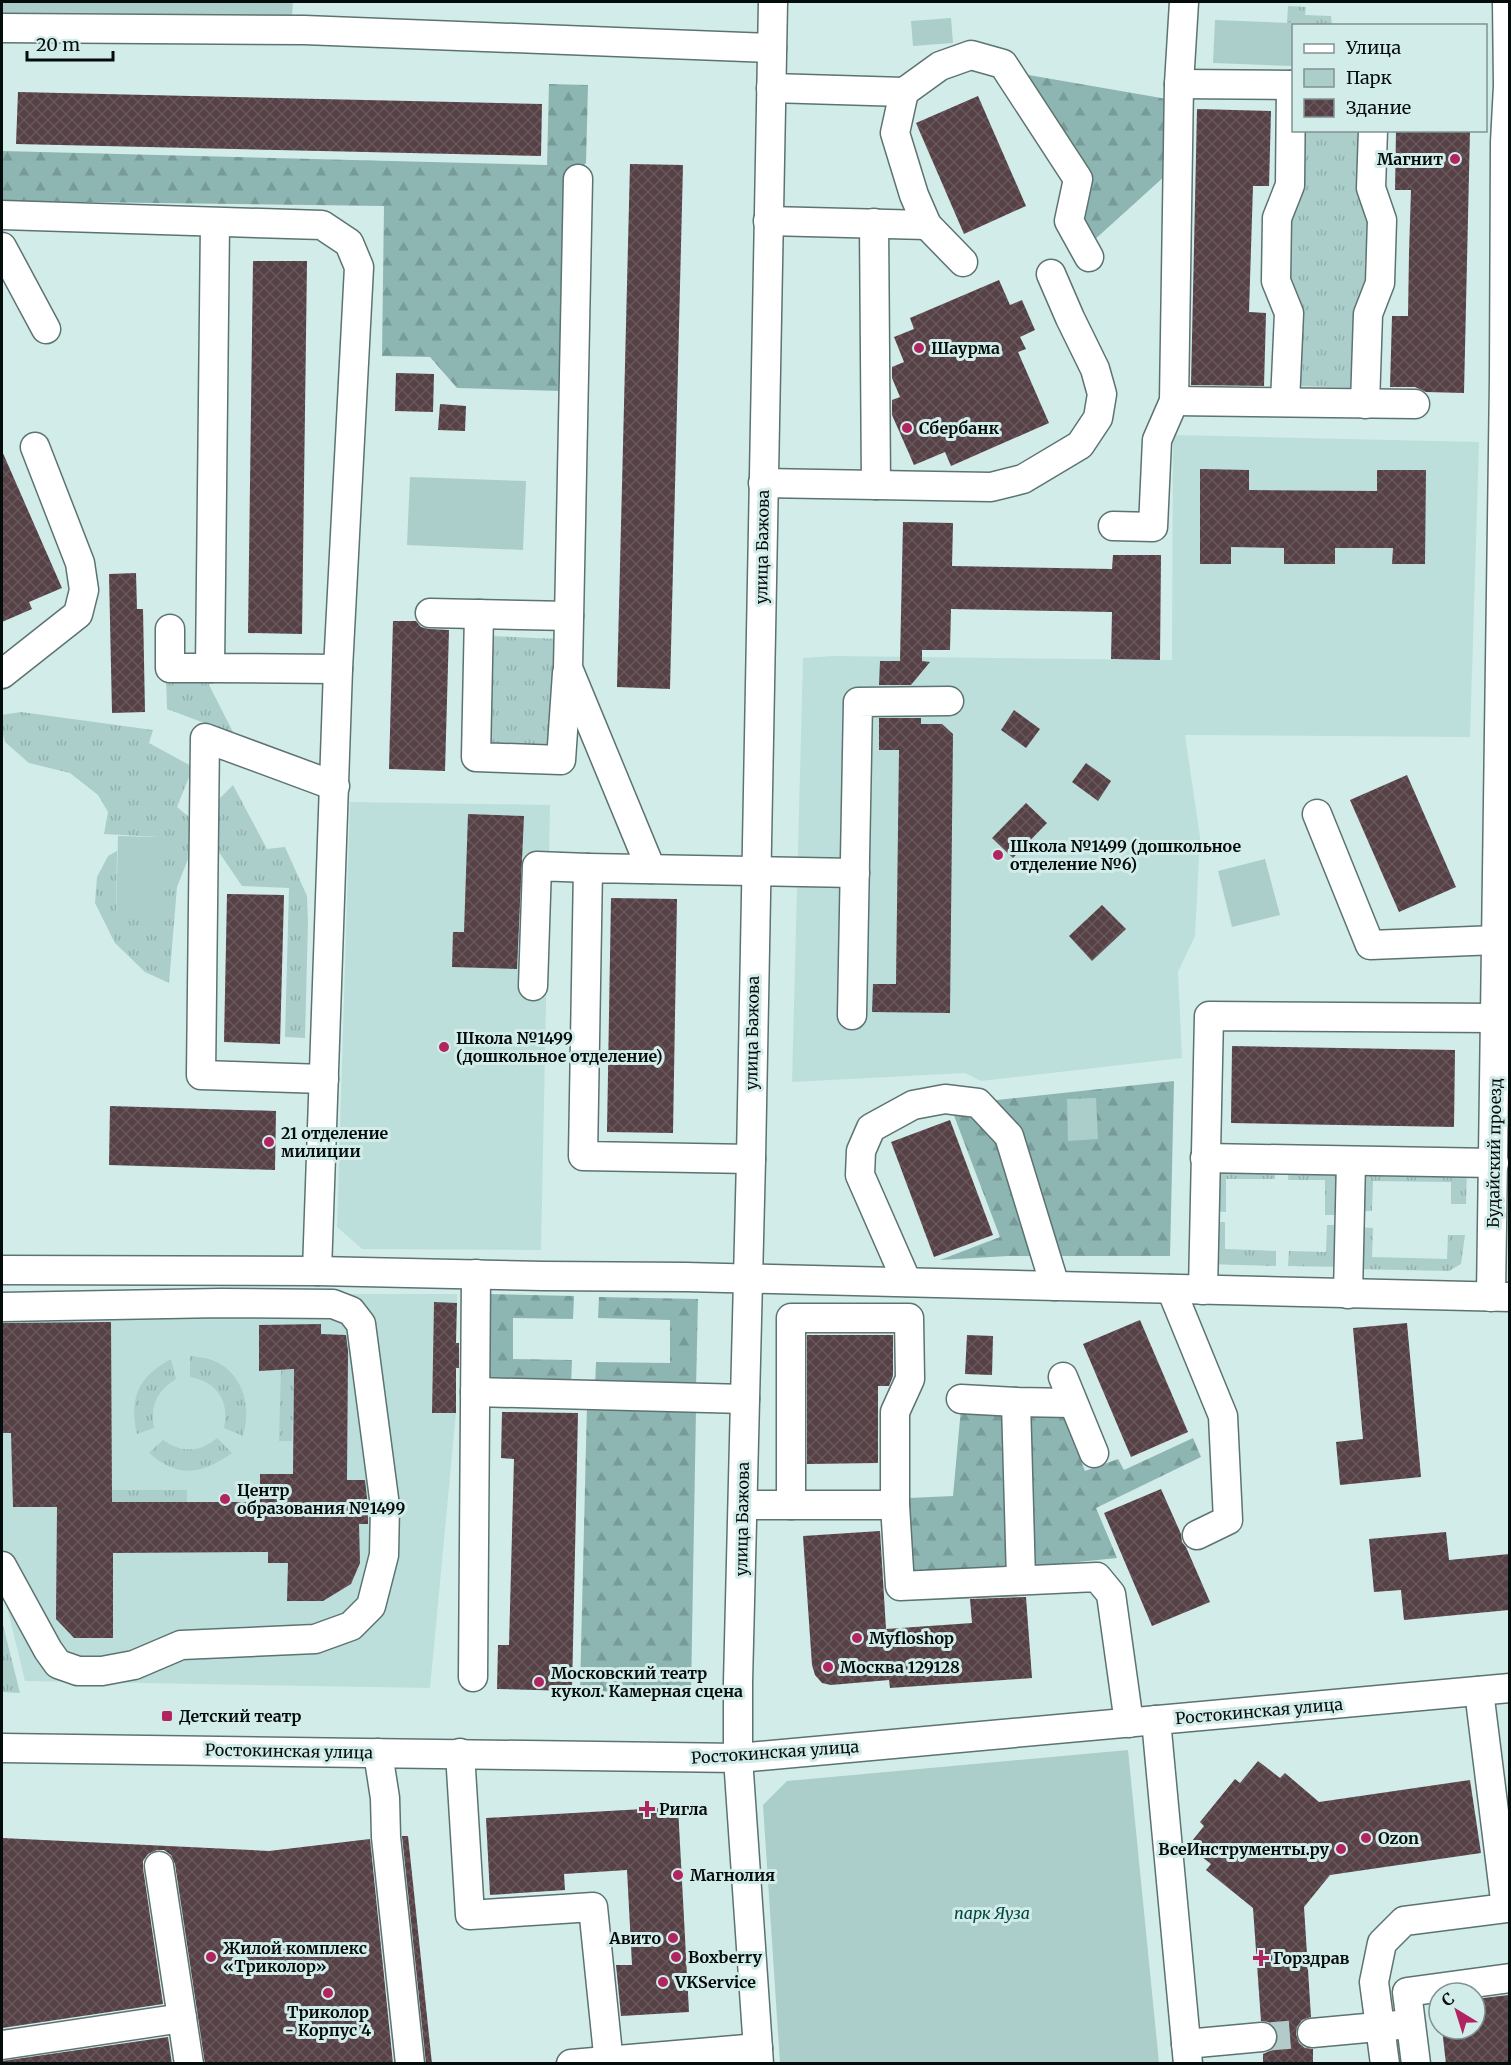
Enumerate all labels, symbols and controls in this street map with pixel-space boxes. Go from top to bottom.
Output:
scale bar [27,24,112,62]
legend [1292,24,1487,132]
text: 20 m [36,33,80,56]
text: Улица [1345,36,1401,59]
text: Парк [1346,66,1392,89]
text: Здание [1346,96,1411,119]
place label: Магнит [1377,149,1443,169]
marker: Магнит [1448,152,1462,166]
place label: Шаурма [931,338,1000,358]
marker: Шаурма [912,341,926,355]
place label: Сбербанк [919,418,999,438]
marker: Сбербанк [900,421,914,435]
street label: улица Бажова [751,489,773,604]
place label: Школа №1499 (дошкольное отделение №6) [1010,836,1241,874]
marker: Школа №1499 (дошкольное отделение №6) [991,848,1005,862]
street label: улица Бажова [741,975,763,1090]
place label: Школа №1499 (дошкольное отделение) [456,1028,663,1066]
marker: Школа №1499 (дошкольное отделение) [437,1040,451,1054]
street label: Будайский проезд [1483,1078,1505,1228]
place label: 21 отделение милиции [281,1123,389,1161]
marker: 21 отделение милиции [262,1135,276,1149]
street label: улица Бажова [731,1461,753,1576]
place label: Центр образования №1499 [237,1480,405,1518]
marker: Центр образования №1499 [218,1492,232,1506]
place label: Myfloshop [869,1628,954,1648]
marker: Myfloshop [850,1631,864,1645]
place label: Москва 129128 [840,1657,960,1677]
marker: Москва 129128 [821,1660,835,1674]
place label: Московский театр кукол. Камерная сцена [551,1663,743,1701]
marker: Московский театр кукол. Камерная сцена [532,1675,546,1689]
street label: Ростокинская улица [1174,1694,1344,1728]
place label: Детский театр [179,1706,302,1726]
marker: Детский театр [160,1709,174,1723]
street label: Ростокинская улица [690,1736,860,1768]
street label: Ростокинская улица [205,1740,374,1762]
place label: Ригла [659,1799,708,1819]
marker: Ригла [640,1802,654,1816]
place label: Ozon [1378,1828,1419,1848]
marker: Ozon [1359,1831,1373,1845]
place label: ВсеИнструменты.ру [1158,1839,1330,1859]
marker: ВсеИнструменты.ру [1334,1842,1348,1856]
place label: Магнолия [690,1865,775,1885]
marker: Магнолия [671,1868,685,1882]
park label: парк Яуза [954,1903,1030,1923]
place label: Авито [608,1928,661,1948]
marker: Авито [666,1931,680,1945]
place label: Жилой комплекс «Триколор» [223,1938,367,1976]
place label: Boxberry [688,1947,763,1967]
place label: Горздрав [1273,1948,1350,1968]
marker: Жилой комплекс «Триколор» [204,1950,218,1964]
marker: Boxberry [669,1950,683,1964]
marker: Горздрав [1254,1951,1268,1965]
place label: VKService [674,1972,756,1992]
marker: VKService [656,1975,670,1989]
north arrow [1427,1981,1487,2041]
marker: Триколор - Корпус 4 [321,1986,335,2000]
text: С [1437,1988,1458,2010]
place label: Триколор - Корпус 4 [285,2002,371,2040]

